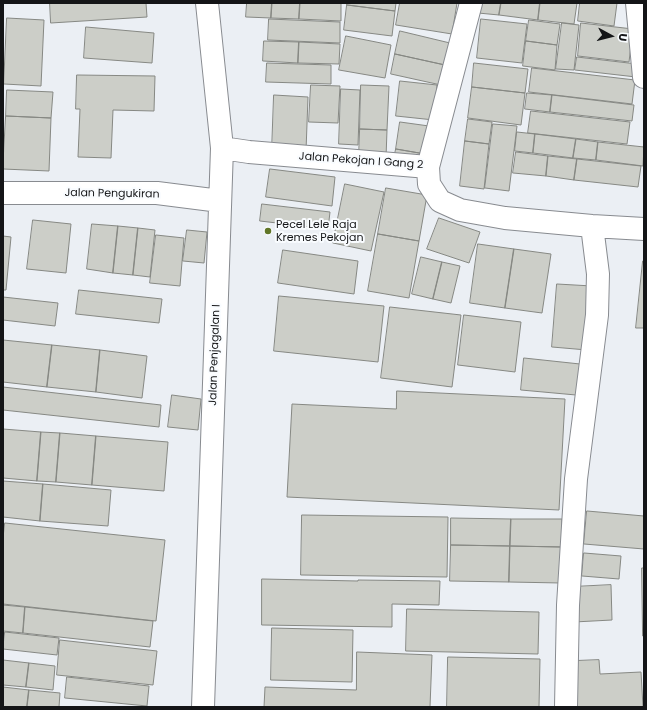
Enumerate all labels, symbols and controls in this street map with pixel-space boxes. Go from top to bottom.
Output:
north arrow [591,16,631,56]
text: U [614,33,631,42]
street label: Jalan Pekojan I Gang 2 [298,150,424,172]
street label: Jalan Pengukiran [64,187,160,201]
place label: Pecel Lele Raja Kremes Pekojan [276,218,363,244]
marker: Pecel Lele Raja Kremes Pekojan [263,226,273,236]
street label: Jalan Penjagalan I [207,304,223,406]

